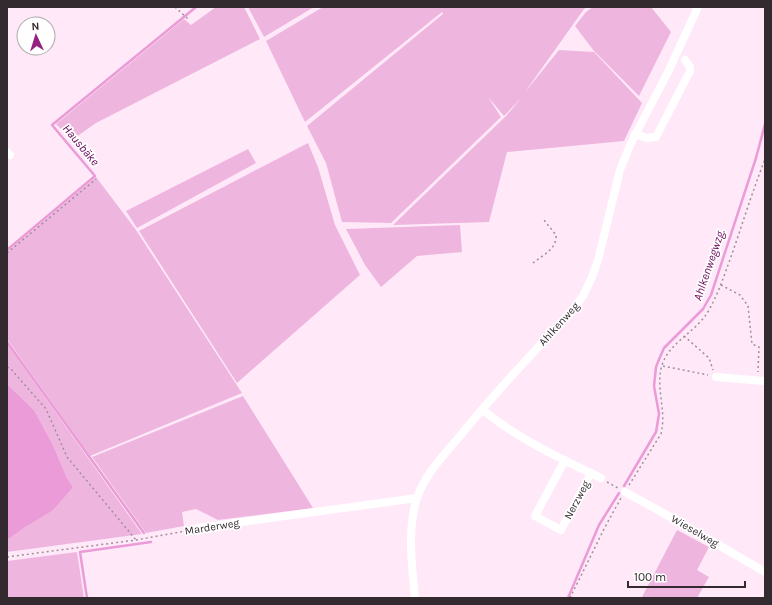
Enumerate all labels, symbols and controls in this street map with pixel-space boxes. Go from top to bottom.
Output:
north arrow [16,16,56,56]
text: N [31,20,40,33]
water label: Hausbäke [60,122,103,169]
water label: Ahlkenwegwzg. [690,228,728,302]
street label: Ahlkenweg [536,299,583,349]
street label: Nerzweg [561,478,593,522]
street label: Wieselweg [669,512,722,550]
street label: Marderweg [184,516,241,538]
scale bar [628,563,745,589]
text: 100 m [634,570,666,584]

